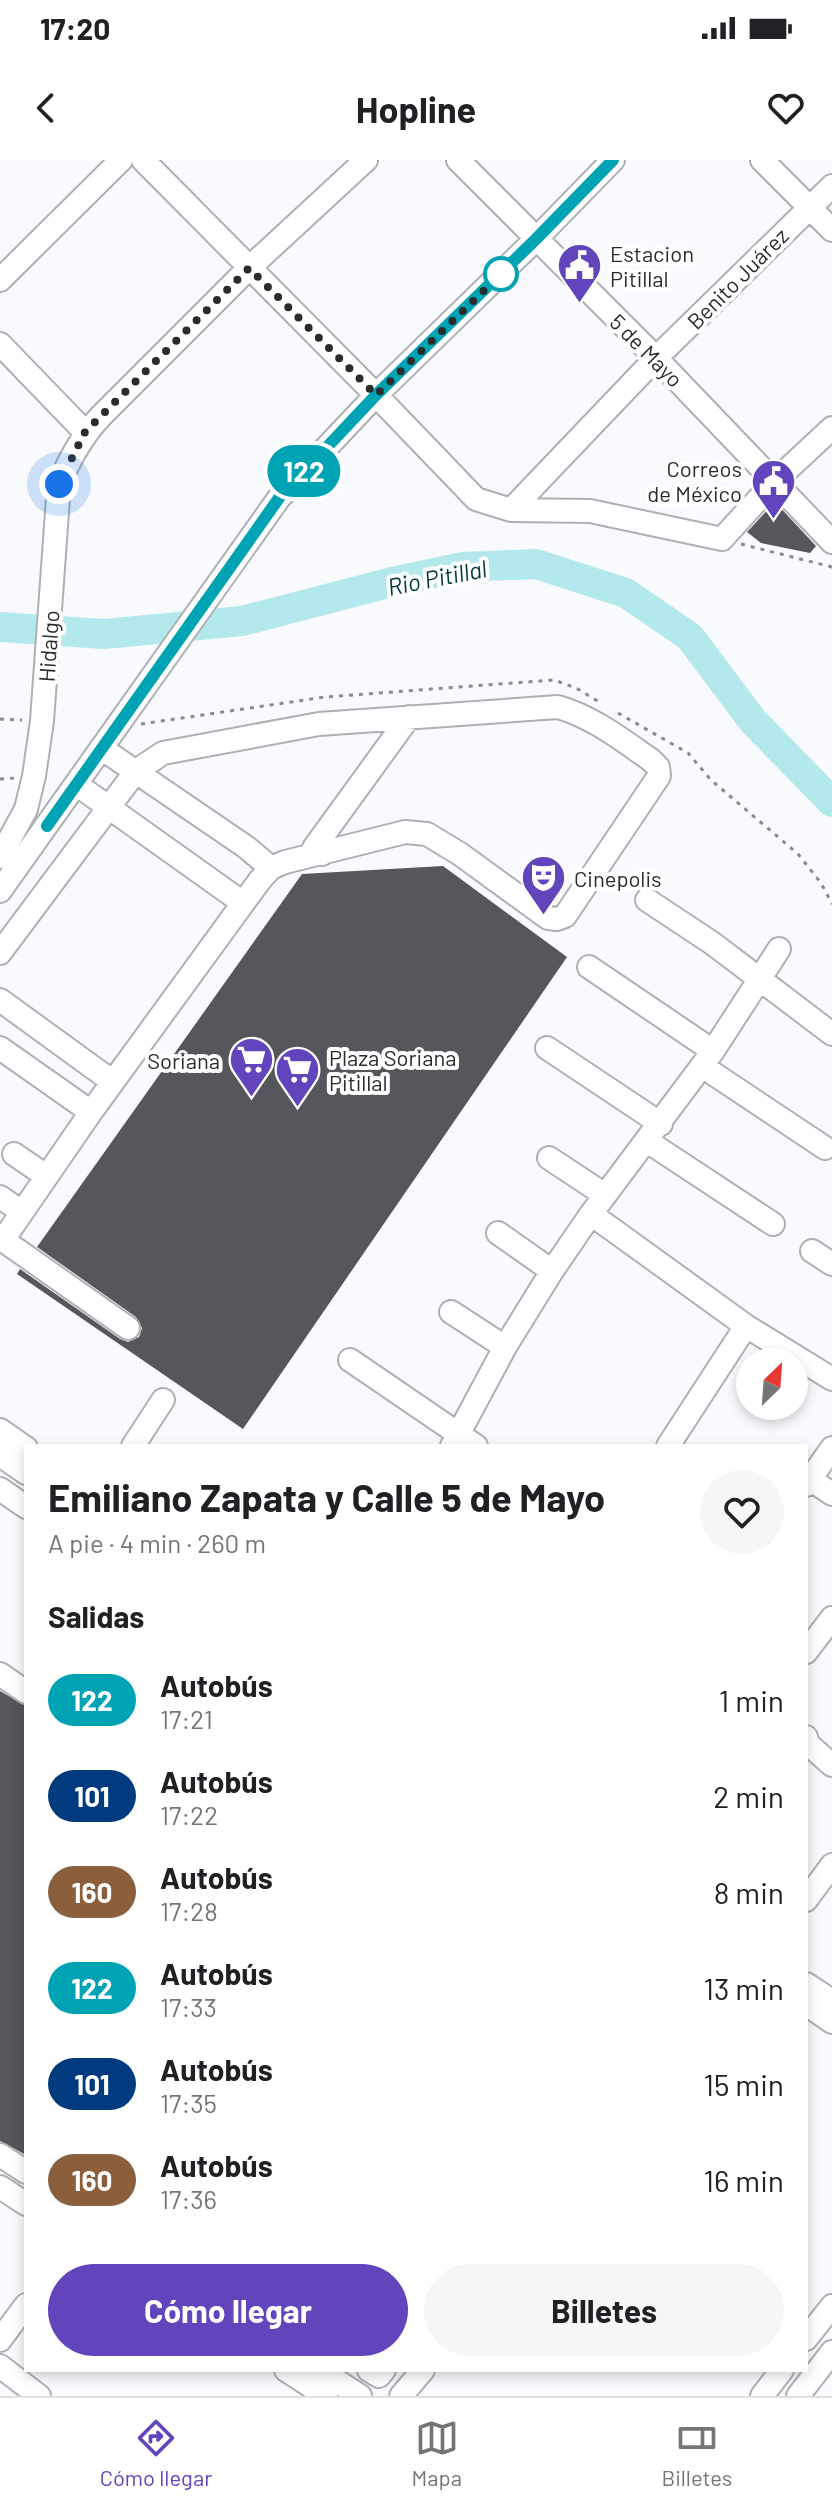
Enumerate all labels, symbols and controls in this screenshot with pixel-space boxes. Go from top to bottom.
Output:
text: 17:20 [40,10,110,46]
icon: back [24,86,68,130]
icon: heart [764,86,808,130]
text: Hopline [356,87,476,130]
street label: Benito Juárez [681,222,793,334]
place label: Estacion Pitillal [610,240,694,291]
public building icon: Estacion Pitillal [555,242,603,305]
unlabelled marker [484,257,518,291]
street label: 5 de Mayo [605,308,689,392]
line badge: 122 [258,445,350,497]
text: 122 [283,454,325,488]
place label: Correos de México [647,455,742,506]
public building icon: Correos de México [749,457,797,520]
your location [39,464,79,504]
water label: Rio Pitillal [385,553,490,601]
street label: Hidalgo [33,609,63,683]
theatre icon: Cinepolis [519,854,567,917]
place label: Cinepolis [574,865,662,891]
supermarket icon: Soriana [227,1036,275,1099]
place label: Plaza Soriana Pitillal [329,1044,457,1095]
supermarket icon: Plaza Soriana Pitillal [274,1046,322,1109]
place label: Soriana [147,1047,220,1073]
north arrow [736,1348,808,1420]
map controls [736,1348,808,1420]
button: heart [700,1470,784,1554]
text: Emiliano Zapata y Calle 5 de Mayo [48,1474,605,1520]
text: A pie · 4 min · 260 m [48,1527,266,1558]
text: Salidas [48,1598,144,1634]
text: Autobús [160,1667,273,1703]
text: 1 min [719,1682,784,1718]
text: 122 [71,1683,113,1717]
text: 17:21 [160,1703,213,1734]
text: Autobús [160,1763,273,1799]
text: 2 min [713,1778,784,1814]
text: 101 [74,1779,110,1813]
text: 17:22 [160,1799,218,1830]
text: Autobús [160,1859,273,1895]
text: 8 min [714,1874,784,1910]
text: 160 [72,1875,112,1909]
text: 17:28 [160,1895,218,1926]
text: Autobús [160,1955,273,1991]
text: 13 min [703,1970,784,2006]
text: 122 [71,1971,113,2005]
text: 17:33 [160,1991,217,2022]
text: Autobús [160,2051,273,2087]
text: 15 min [703,2066,784,2102]
text: 101 [74,2067,110,2101]
text: 17:35 [160,2087,217,2118]
text: Autobús [160,2147,273,2183]
text: 16 min [703,2162,784,2198]
text: 160 [72,2163,112,2197]
text: 17:36 [160,2183,217,2214]
button: Cómo llegar [48,2264,408,2356]
button: Billetes [424,2264,784,2356]
tab: Cómo llegar [100,2416,212,2490]
tab: Mapa [412,2416,462,2490]
tab: Billetes [661,2416,732,2490]

